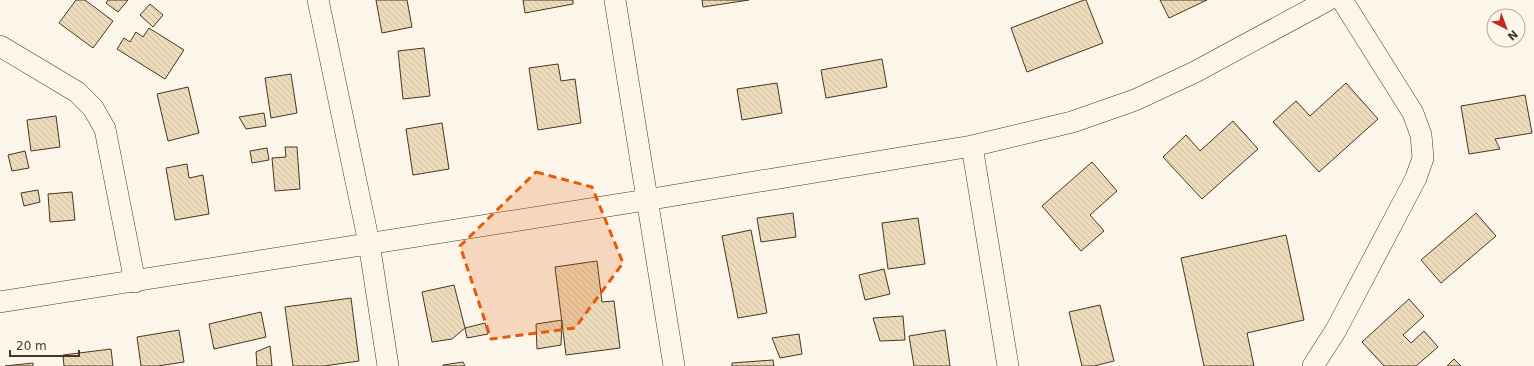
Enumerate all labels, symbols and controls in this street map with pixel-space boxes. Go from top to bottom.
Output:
north arrow [1486,8,1526,48]
text: N [1505,27,1520,43]
scale bar [10,332,79,358]
text: 20 m [16,339,47,353]

